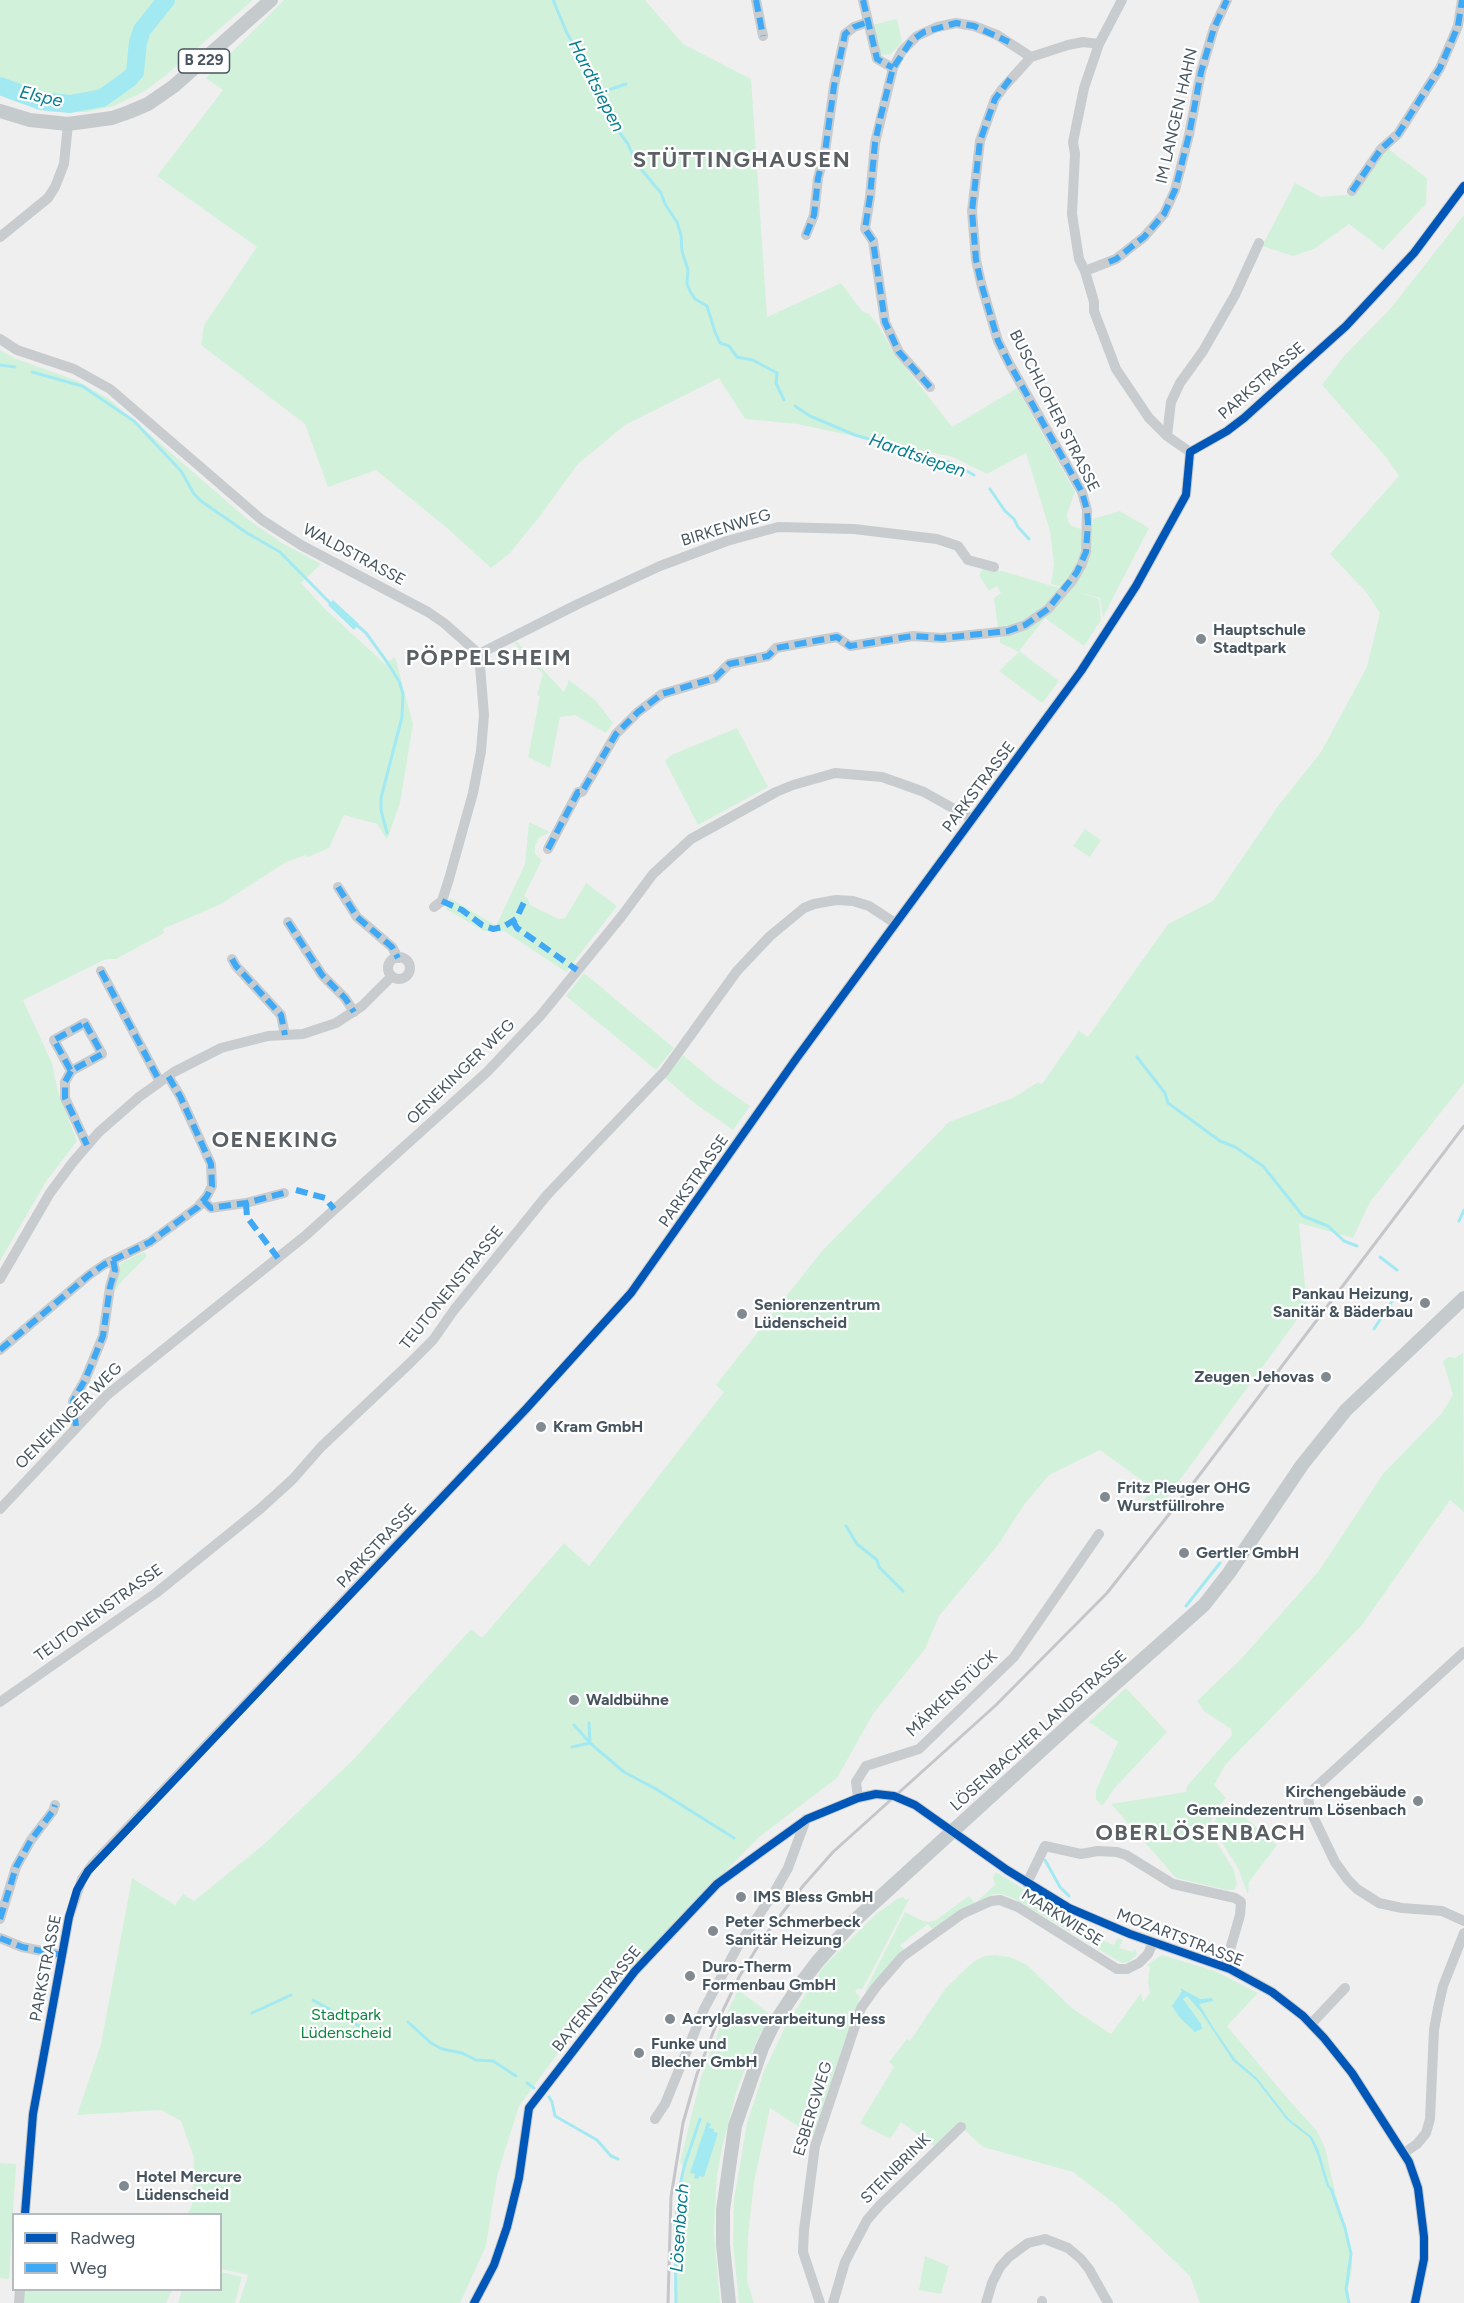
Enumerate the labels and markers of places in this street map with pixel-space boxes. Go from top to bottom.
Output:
place label: Hauptschule Stadtpark [1213,620,1306,658]
marker: Hauptschule Stadtpark [1194,632,1208,646]
place label: Pankau Heizung, Sanitär & Bäderbau [1273,1284,1413,1322]
place label: Seniorenzentrum Lüdenscheid [754,1295,880,1333]
marker: Pankau Heizung, Sanitär & Bäderbau [1418,1296,1432,1310]
marker: Seniorenzentrum Lüdenscheid [735,1307,749,1321]
place label: Zeugen Jehovas [1194,1367,1314,1387]
marker: Zeugen Jehovas [1319,1370,1333,1384]
place label: Kram GmbH [553,1417,643,1437]
marker: Kram GmbH [534,1420,548,1434]
place label: Fritz Pleuger OHG Wurstfüllrohre [1117,1478,1250,1516]
marker: Fritz Pleuger OHG Wurstfüllrohre [1098,1490,1112,1504]
place label: Gertler GmbH [1196,1543,1299,1563]
marker: Gertler GmbH [1177,1546,1191,1560]
place label: Waldbühne [586,1690,669,1710]
marker: Waldbühne [567,1693,581,1707]
place label: Kirchengebäude Gemeindezentrum Lösenbach [1187,1782,1406,1820]
marker: Kirchengebäude Gemeindezentrum Lösenbach [1411,1794,1425,1808]
place label: IMS Bless GmbH [753,1887,874,1907]
marker: IMS Bless GmbH [734,1890,748,1904]
place label: Peter Schmerbeck Sanitär Heizung [725,1912,861,1950]
marker: Peter Schmerbeck Sanitär Heizung [706,1924,720,1938]
place label: Duro-Therm Formenbau GmbH [702,1957,836,1995]
marker: Duro-Therm Formenbau GmbH [683,1969,697,1983]
place label: Acrylglasverarbeitung Hess [682,2009,885,2029]
marker: Acrylglasverarbeitung Hess [663,2012,677,2026]
place label: Funke und Blecher GmbH [651,2034,758,2072]
marker: Funke und Blecher GmbH [632,2046,646,2060]
place label: Hotel Mercure Lüdenscheid [136,2167,242,2205]
marker: Hotel Mercure Lüdenscheid [117,2179,131,2193]

